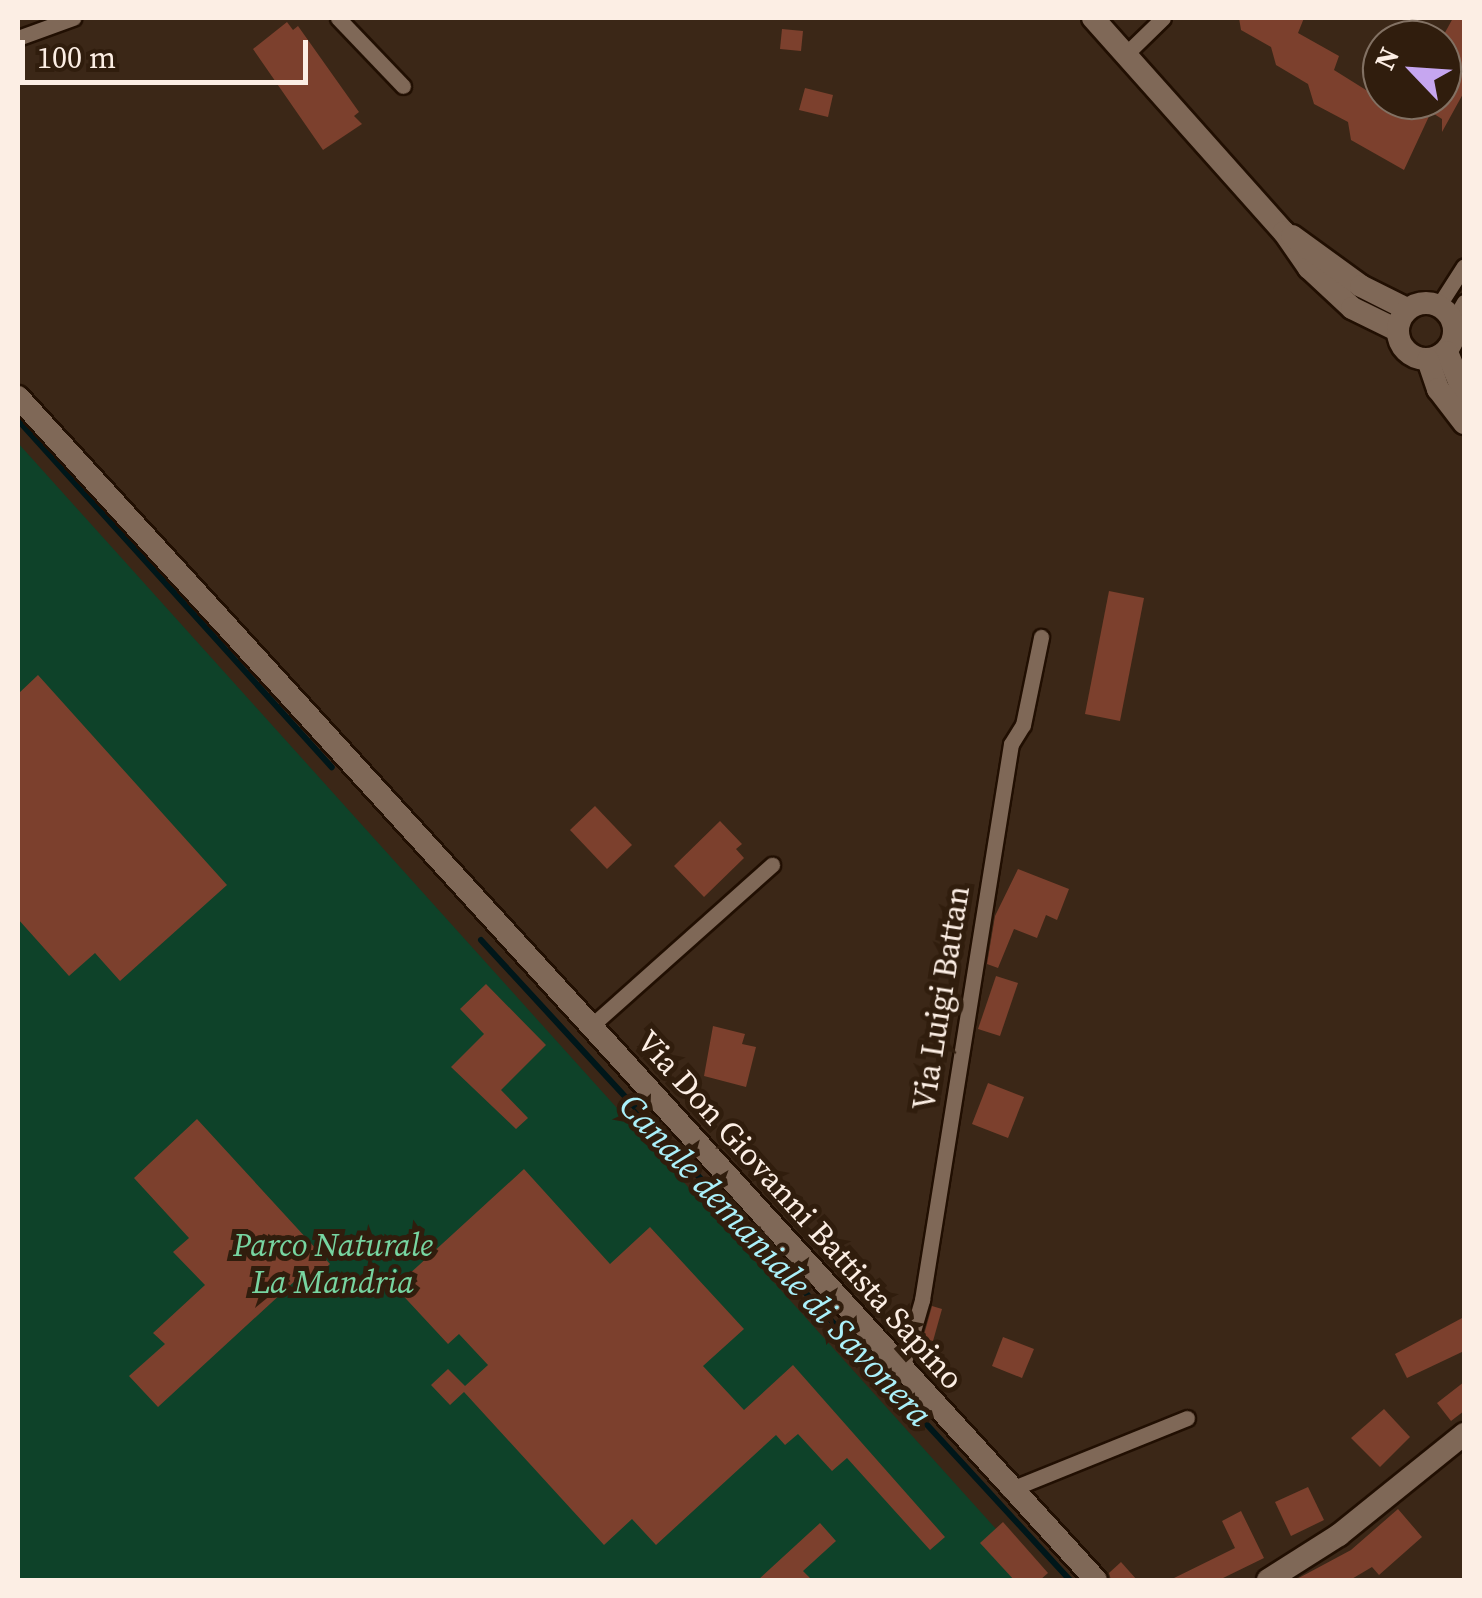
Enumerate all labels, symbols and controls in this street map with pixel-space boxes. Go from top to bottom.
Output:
scale bar [25,20,312,82]
north arrow [1362,20,1462,120]
text: 100 m [37,37,116,78]
text: N [1365,41,1408,75]
street label: Via Luigi Battan [904,883,978,1113]
street label: Via Don Giovanni Battista Sapino [629,1023,971,1397]
water label: Canale demaniale di Savonera [611,1085,941,1435]
park label: Parco Naturale La Mandria [233,1227,433,1302]

